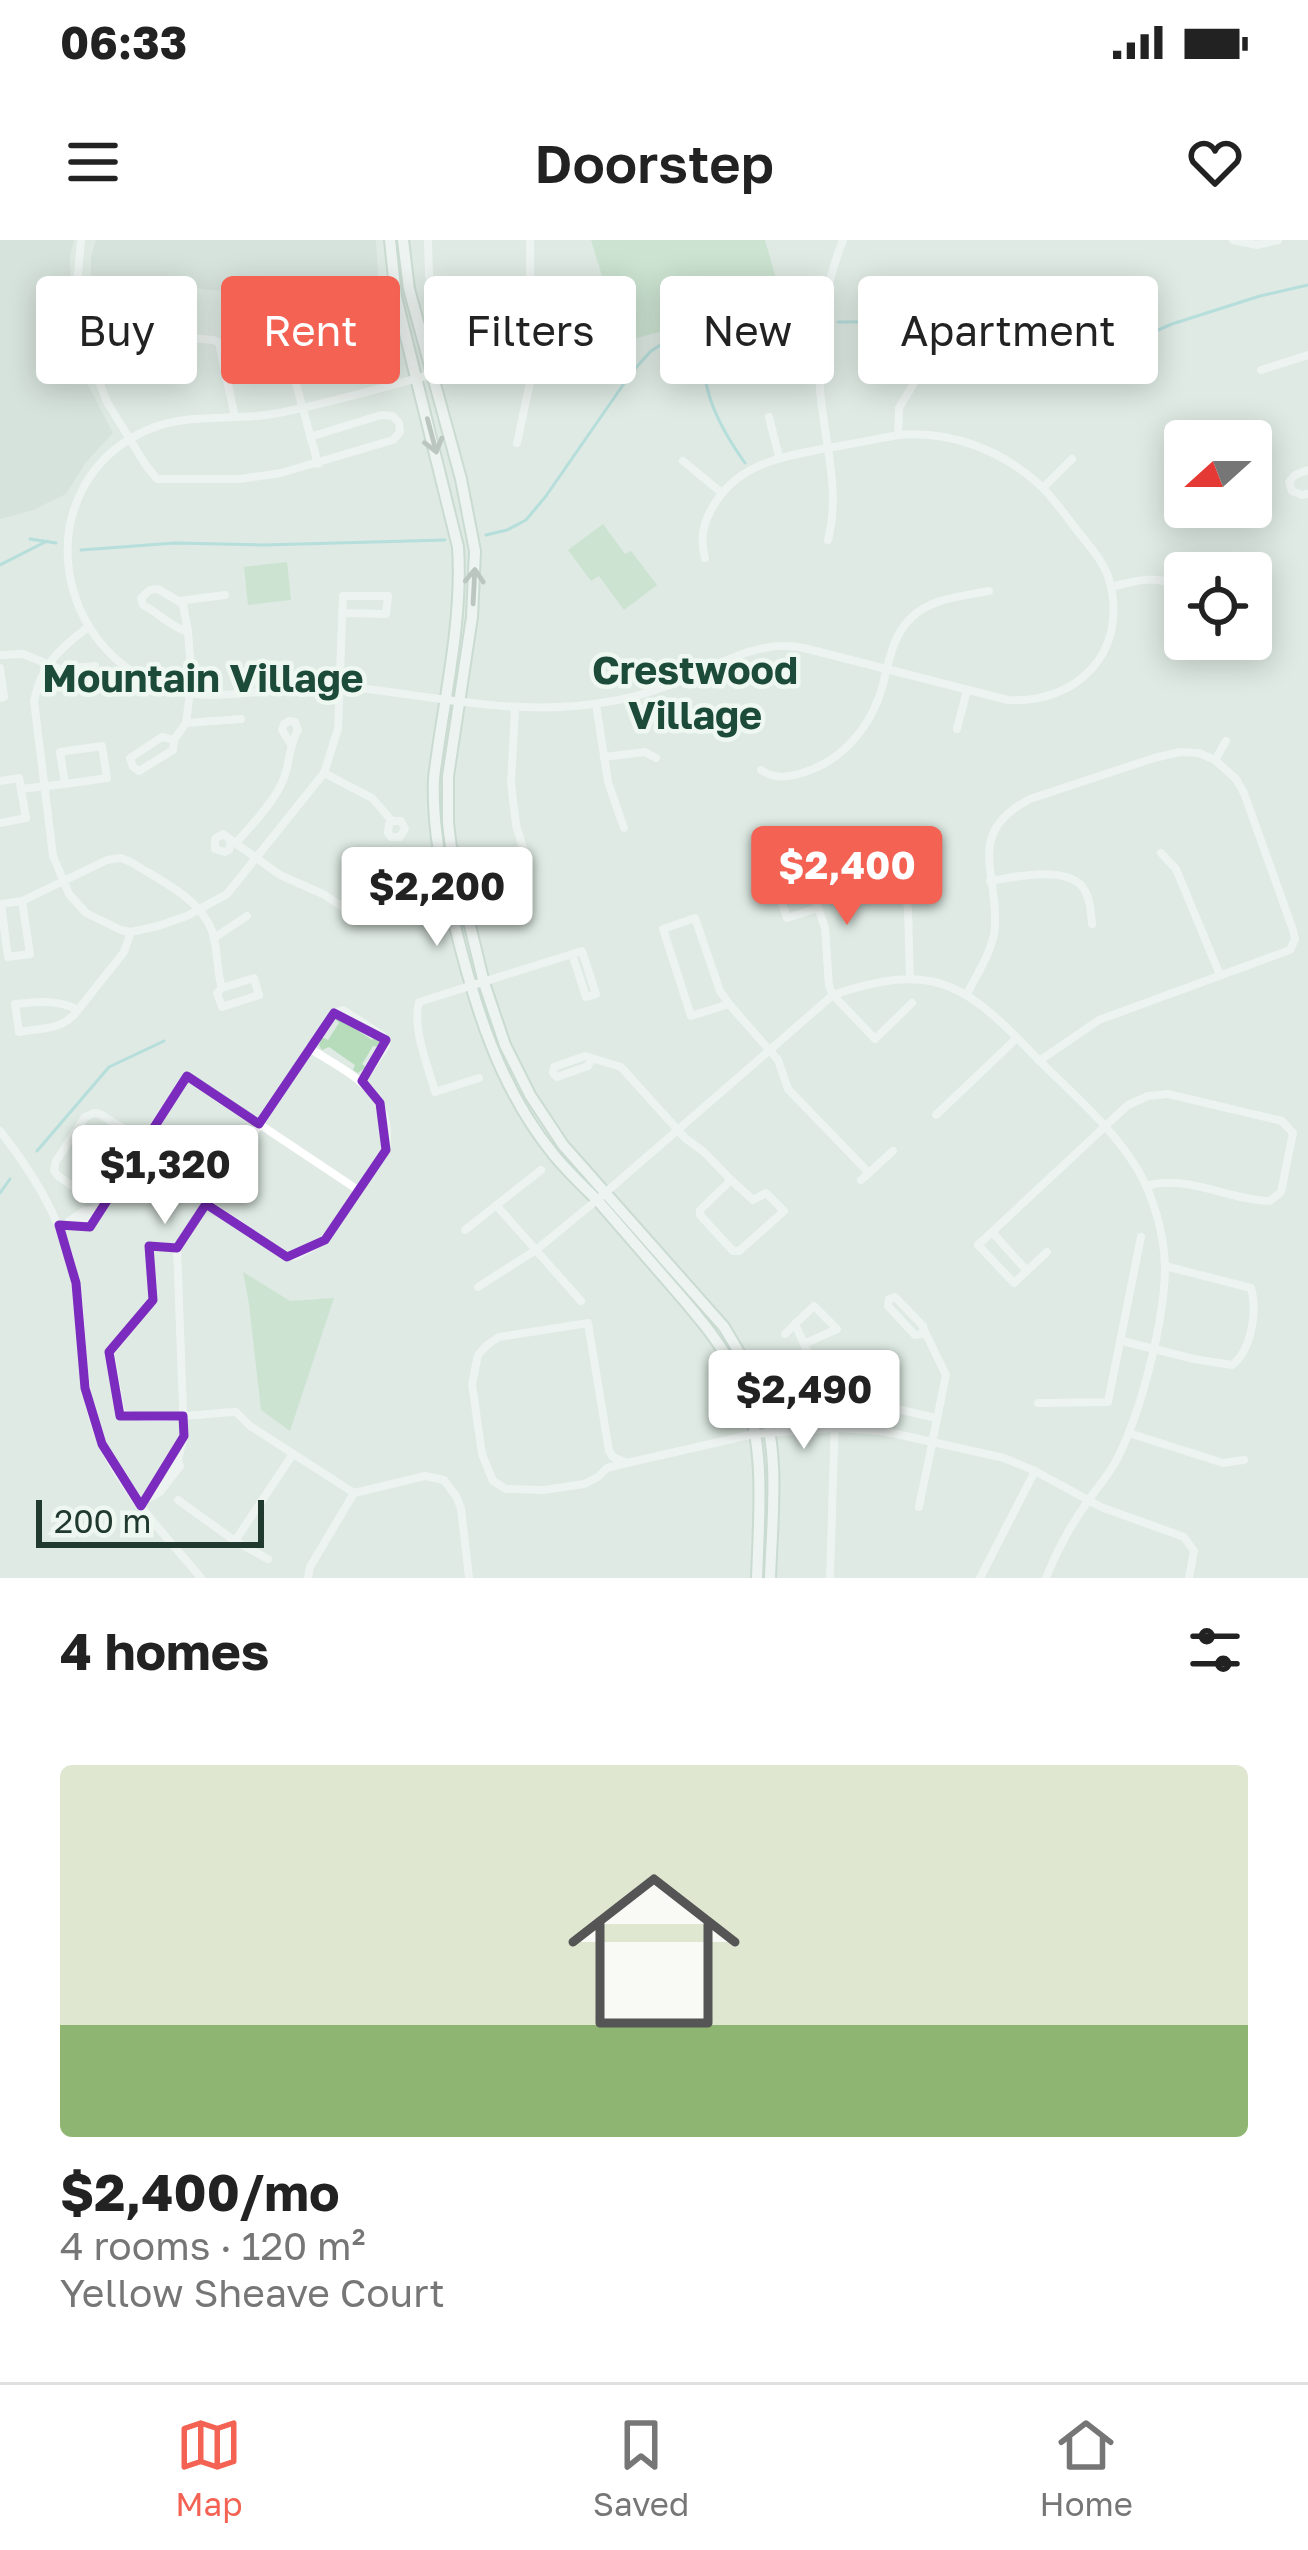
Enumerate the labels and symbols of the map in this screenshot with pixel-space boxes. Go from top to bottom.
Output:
one-way arrow [422,416,444,454]
north arrow [1164,420,1272,528]
one-way arrow [463,567,486,606]
district label: Crestwood Village [592,646,798,738]
district label: Mountain Village [42,654,364,701]
pin: $2,400 [749,826,945,928]
pin: $2,200 [339,847,535,949]
pin: $1,320 [67,1125,263,1227]
pin: $2,490 [706,1350,902,1452]
scale bar [36,1494,264,1547]

